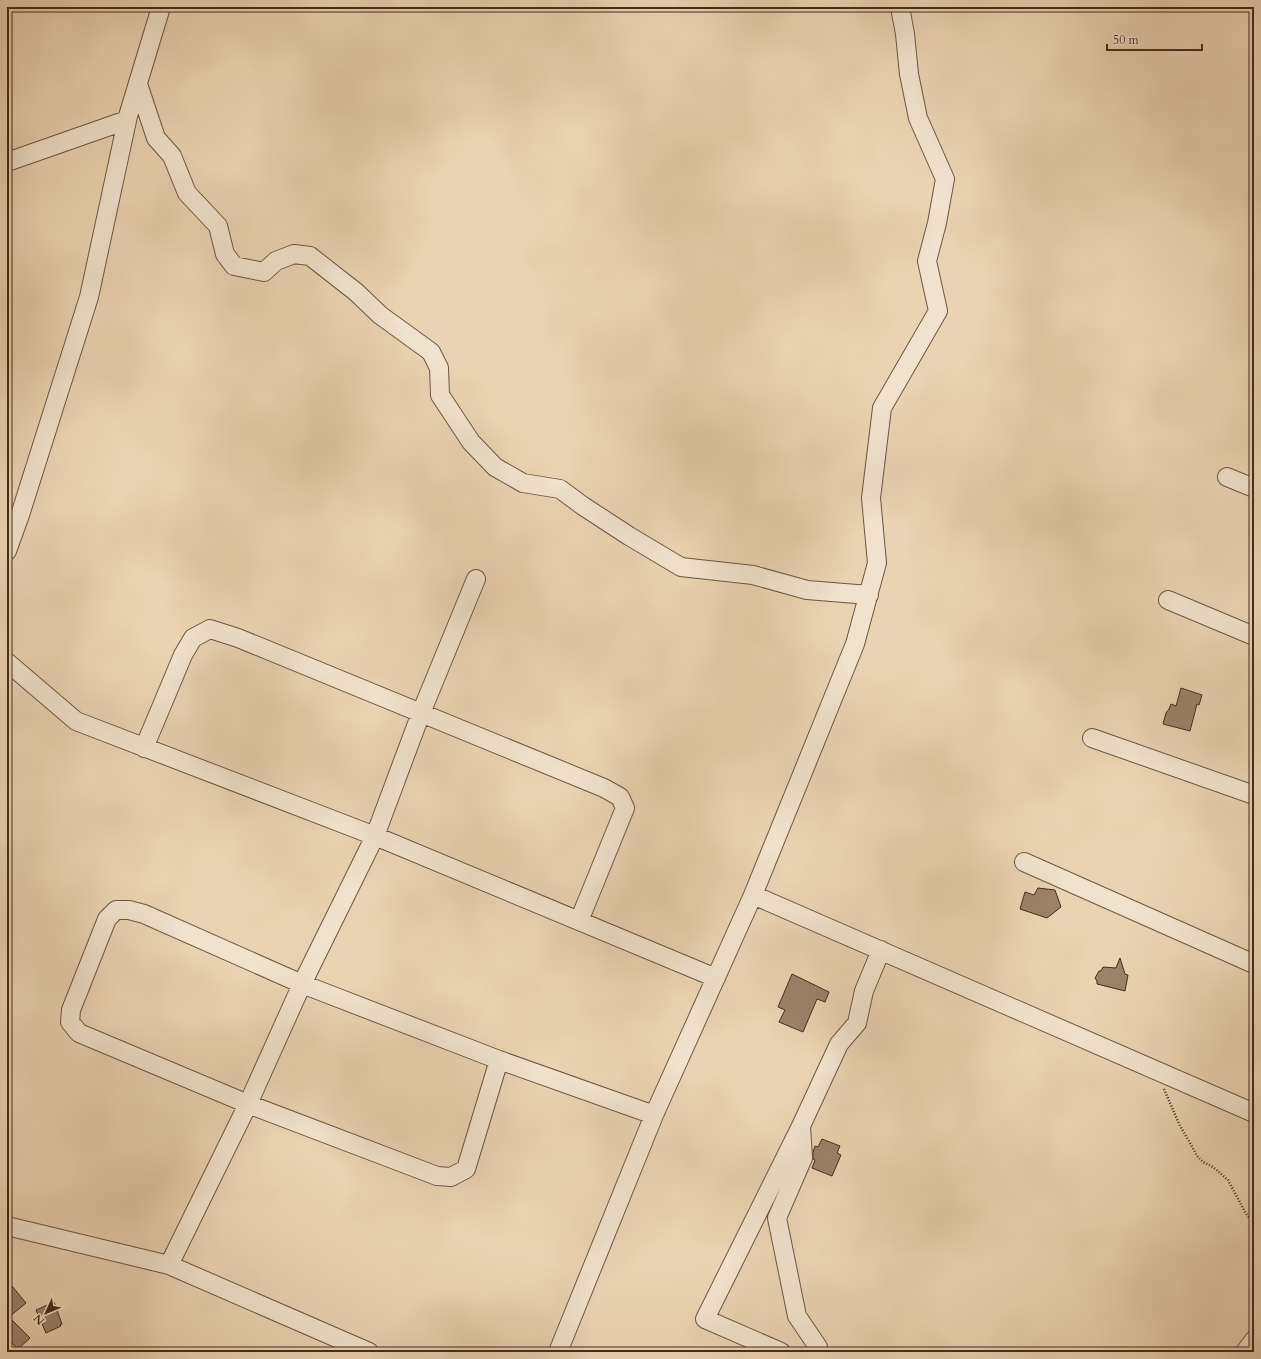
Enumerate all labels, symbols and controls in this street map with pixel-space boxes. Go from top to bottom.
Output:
scale bar [1107,26,1202,52]
text: 50 m [1113,32,1140,48]
north arrow [26,1293,66,1333]
text: N [30,1311,48,1328]

